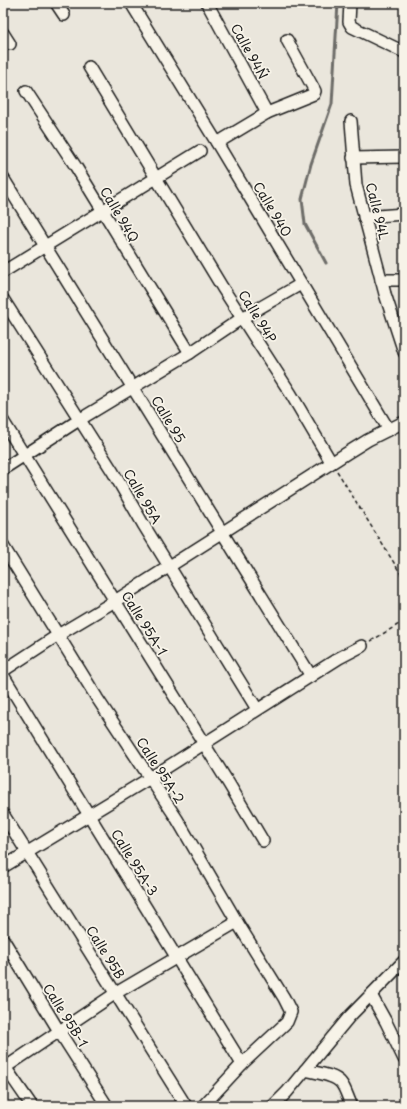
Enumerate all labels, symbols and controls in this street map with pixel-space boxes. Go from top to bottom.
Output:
street label: Calle 94Ñ [227,20,273,82]
street label: Calle 94O [249,178,297,240]
street label: Calle 94L [362,180,394,242]
street label: Calle 94Q [96,183,144,245]
street label: Calle 94P [234,286,282,346]
street label: Calle 95 [147,392,191,446]
street label: Calle 95A [120,465,166,527]
street label: Calle 95A-1 [118,587,172,659]
street label: Calle 95A-2 [132,733,190,807]
street label: Calle 95A-3 [107,825,163,899]
street label: Calle 95B [82,922,130,982]
street label: Calle 95B-1 [39,979,93,1051]

